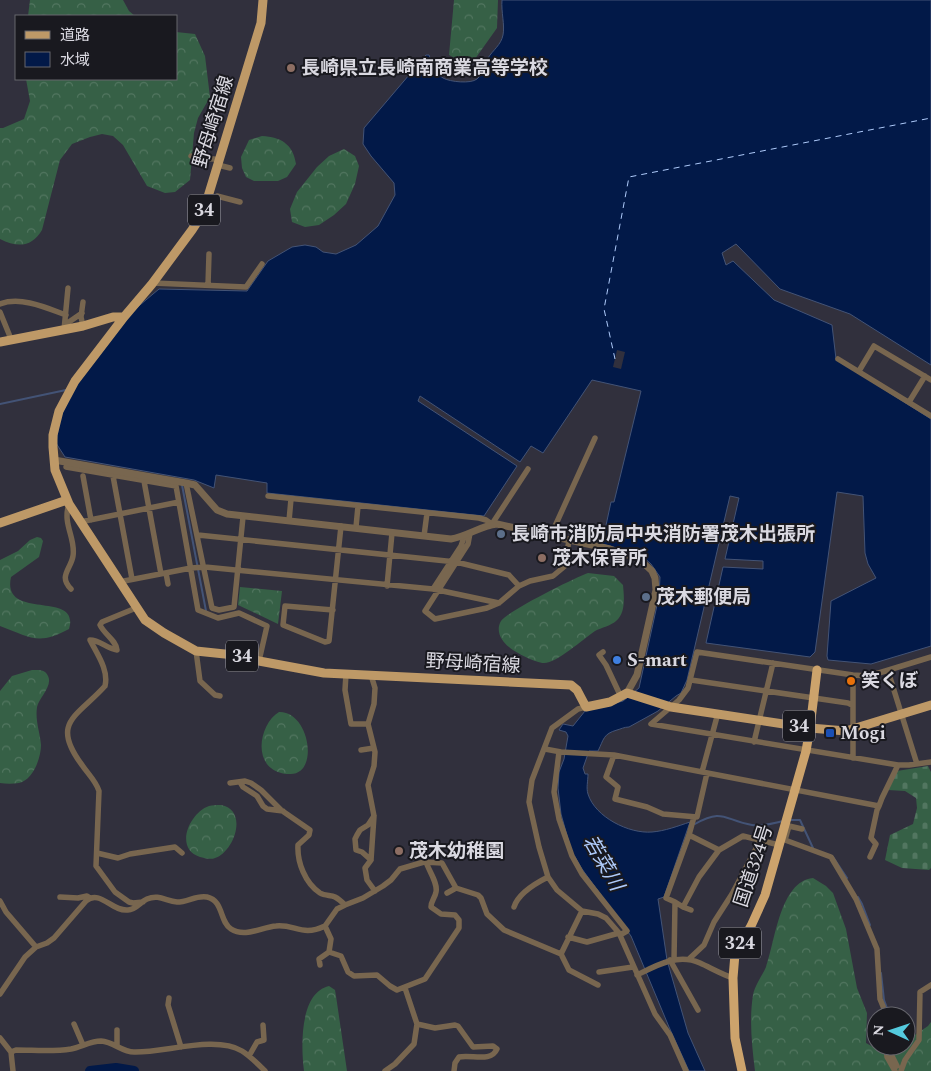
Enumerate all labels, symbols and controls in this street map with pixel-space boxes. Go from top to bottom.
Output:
legend [15,15,178,80]
text: 道路 [60,24,90,47]
text: 水域 [60,49,90,72]
place label: 長崎県立長崎南商業高等学校 [301,54,548,83]
marker: 長崎県立長崎南商業高等学校 [285,62,297,74]
street label: 野母崎宿線 [186,72,242,172]
road number: 34 [188,194,220,226]
place label: 長崎市消防局中央消防署茂木出張所 [511,520,815,549]
marker: 長崎市消防局中央消防署茂木出張所 [495,528,507,540]
place label: 茂木保育所 [552,544,647,573]
marker: 茂木保育所 [536,552,548,564]
place label: 茂木郵便局 [656,583,751,612]
marker: 茂木郵便局 [640,591,652,603]
road number: 34 [226,640,258,671]
place label: S-mart [627,646,687,675]
street label: 野母崎宿線 [425,647,521,681]
marker: S-mart [611,654,623,666]
place label: 笑くぼ [861,667,918,696]
marker: 笑くぼ [845,675,857,687]
road number: 34 [783,710,815,741]
place label: Mogi [840,719,886,748]
marker: Mogi [824,727,836,739]
street label: 国道324号 [727,821,781,911]
water label: 若菜川 [575,830,632,898]
place label: 茂木幼稚園 [409,837,504,866]
marker: 茂木幼稚園 [393,845,405,857]
road number: 324 [719,928,761,958]
north arrow [866,1006,916,1056]
text: N [868,1024,889,1037]

